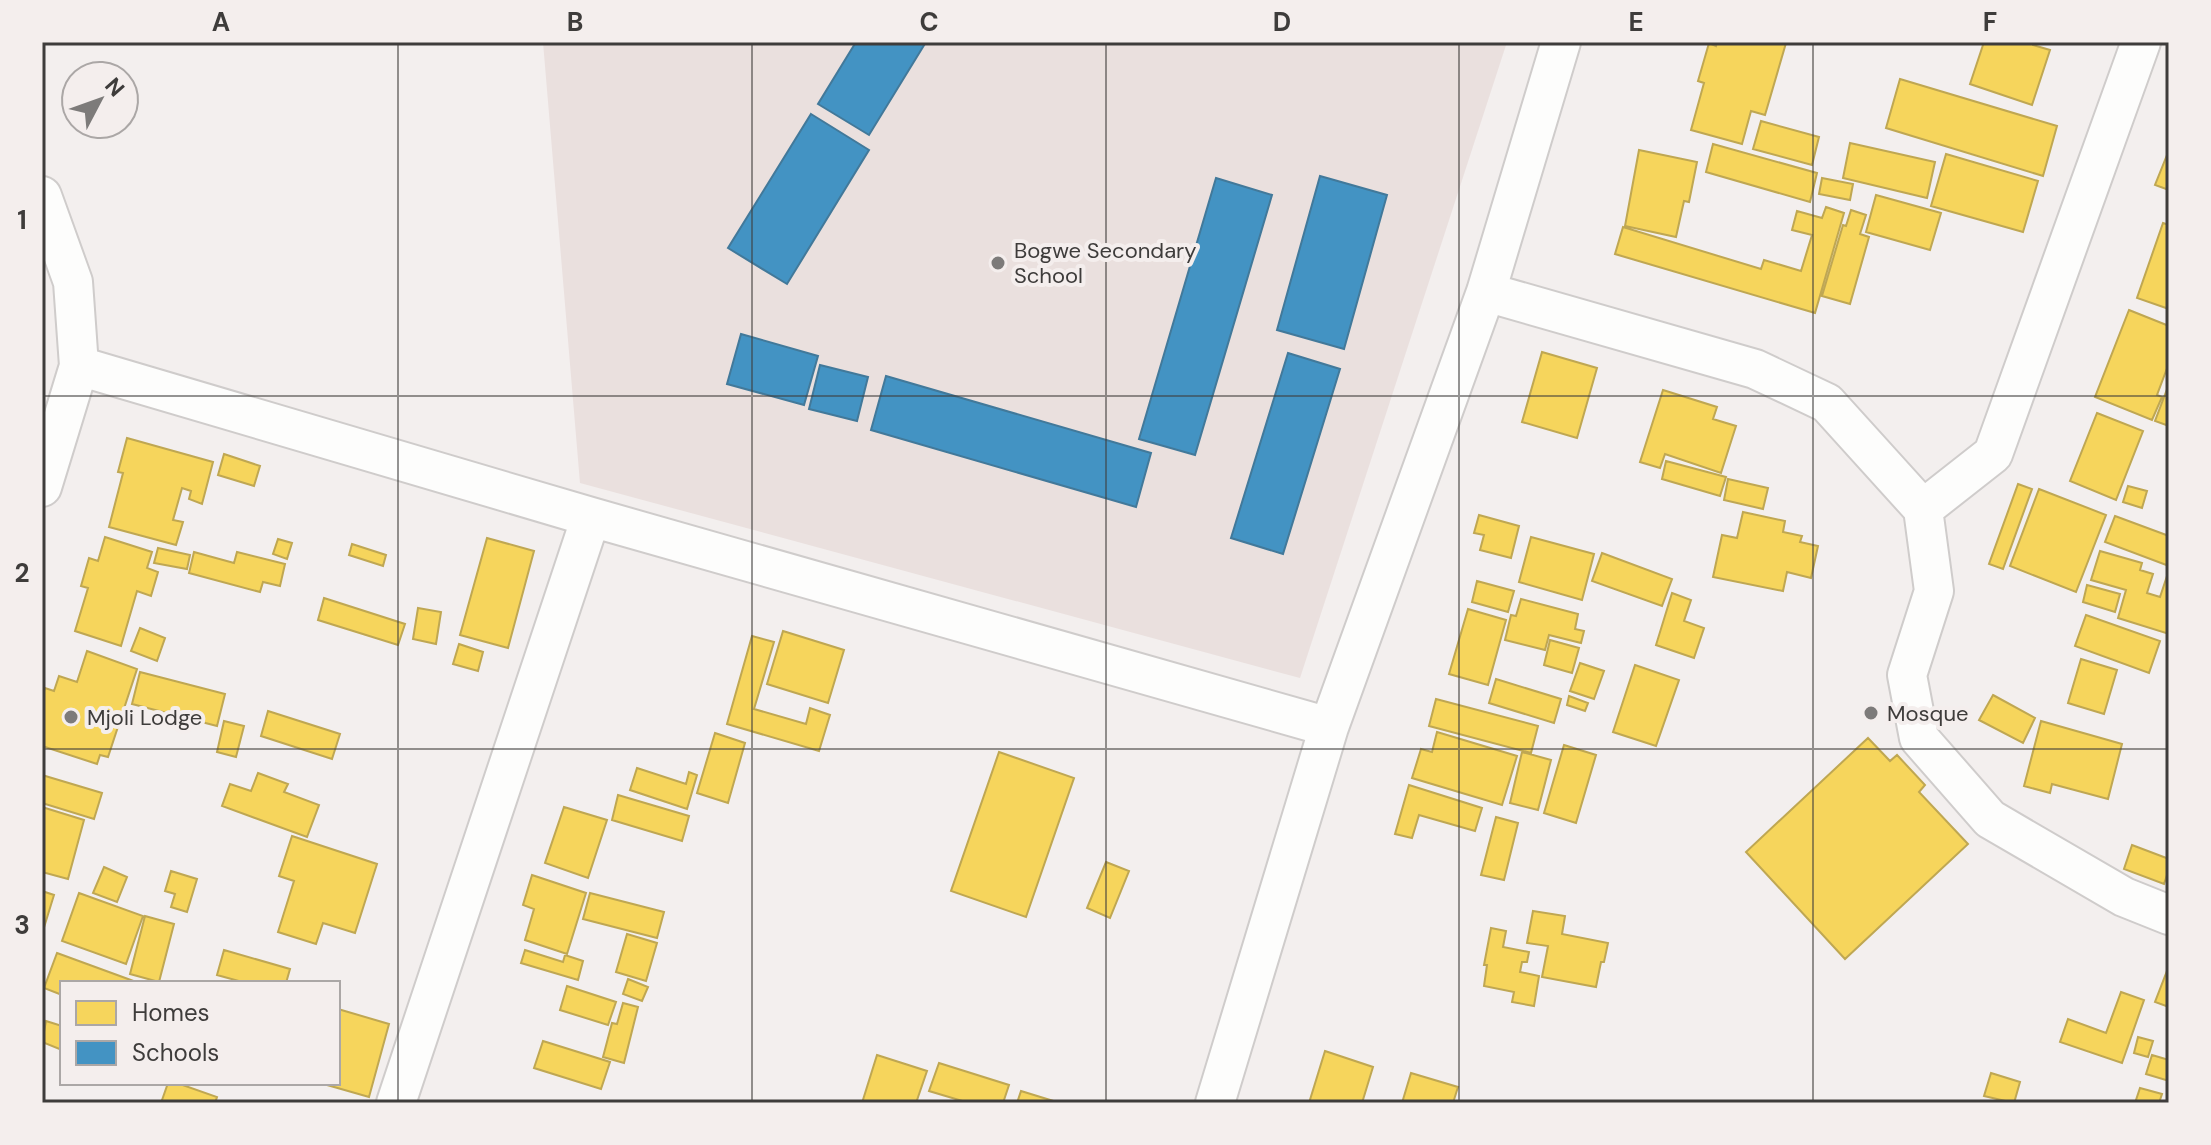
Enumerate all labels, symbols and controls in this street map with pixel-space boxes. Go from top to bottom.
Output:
text: A [212,5,230,39]
text: B [567,5,583,39]
text: C [919,5,939,39]
text: D [1273,5,1291,39]
text: E [1628,5,1644,39]
text: F [1983,5,1997,39]
north arrow [60,60,140,140]
text: N [99,72,131,103]
text: 1 [17,203,27,237]
place label: Bogwe Secondary School [1014,236,1197,290]
marker: Bogwe Secondary School [989,254,1007,272]
text: 2 [14,556,30,590]
place label: Mosque [1887,699,1969,728]
place label: Mjoli Lodge [87,703,202,732]
marker: Mosque [1862,704,1880,722]
marker: Mjoli Lodge [62,708,80,726]
text: 3 [14,908,30,942]
legend [60,981,340,1085]
text: Homes [132,997,210,1028]
text: Schools [132,1037,219,1068]

